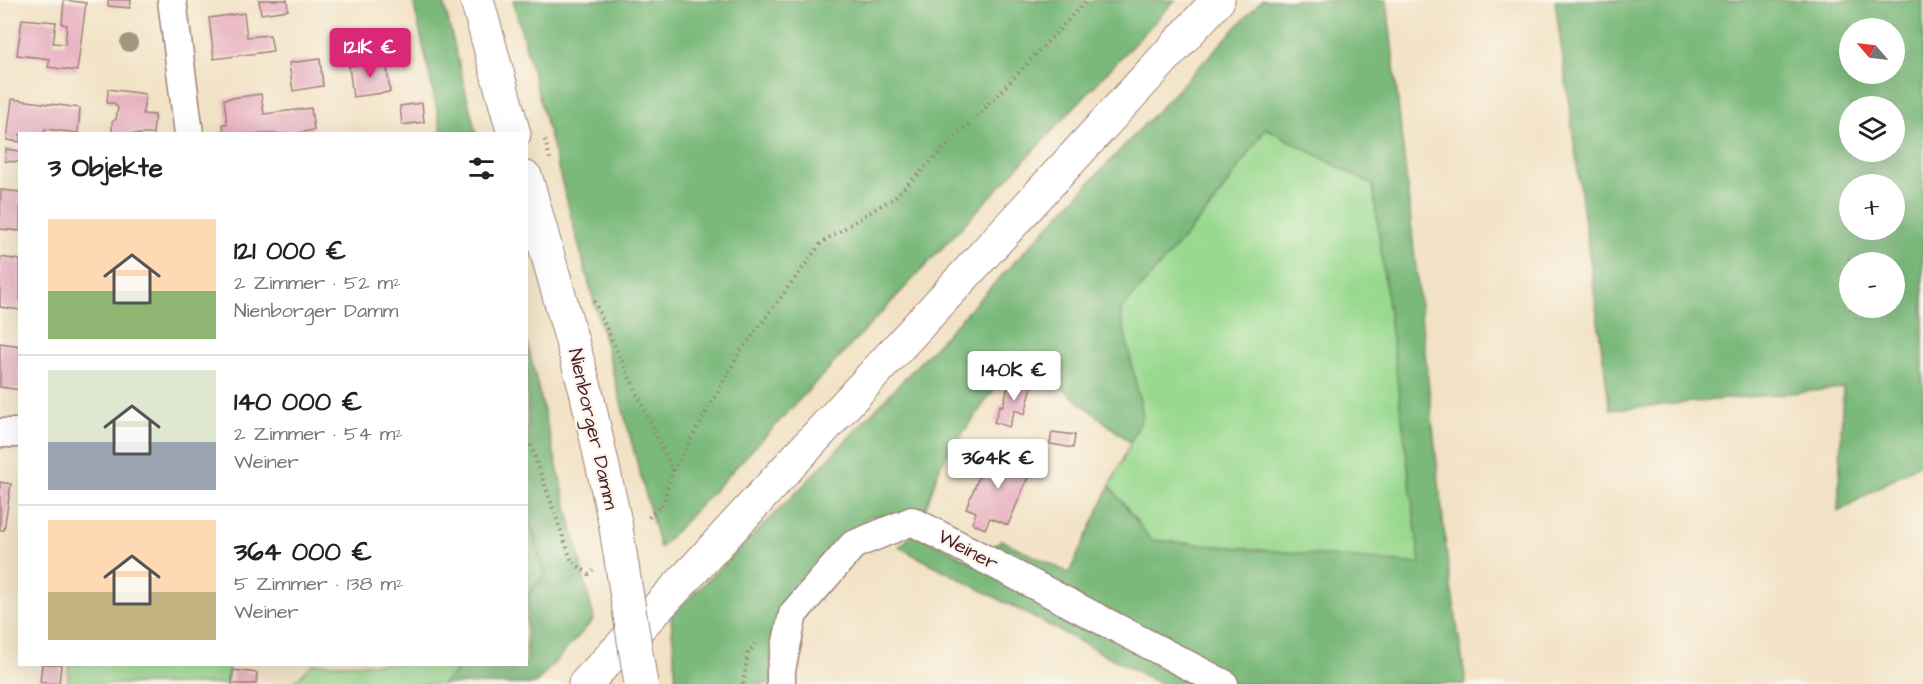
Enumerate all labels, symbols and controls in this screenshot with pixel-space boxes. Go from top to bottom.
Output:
north arrow [1839,18,1905,84]
map controls [1839,18,1905,318]
pin: 121K € [321,28,419,79]
text: 121K € [344,33,396,61]
button: layers [1839,96,1905,162]
text: 3 Objekte [48,150,163,186]
icon: filters [465,152,498,185]
button: + [1839,174,1905,240]
text: 121 000 € [234,233,346,269]
icon: home [96,243,168,315]
button: − [1839,252,1905,318]
text: 2 Zimmer · 52 m² [234,269,401,297]
text: Nienborger Damm [234,297,398,325]
street label: Nienborger Damm [560,346,625,513]
pin: 140K € [965,351,1063,402]
text: 140K € [982,356,1046,384]
text: 140 000 € [234,384,362,420]
icon: home [96,394,168,466]
text: 2 Zimmer · 54 m² [234,420,403,448]
pin: 364K € [949,439,1047,490]
text: 364K € [962,444,1034,472]
text: Weiner [234,448,299,476]
street label: Weiner [933,522,1003,578]
text: 364 000 € [234,534,372,570]
icon: home [96,544,168,616]
text: 5 Zimmer · 138 m² [234,570,403,598]
text: Weiner [234,598,299,626]

